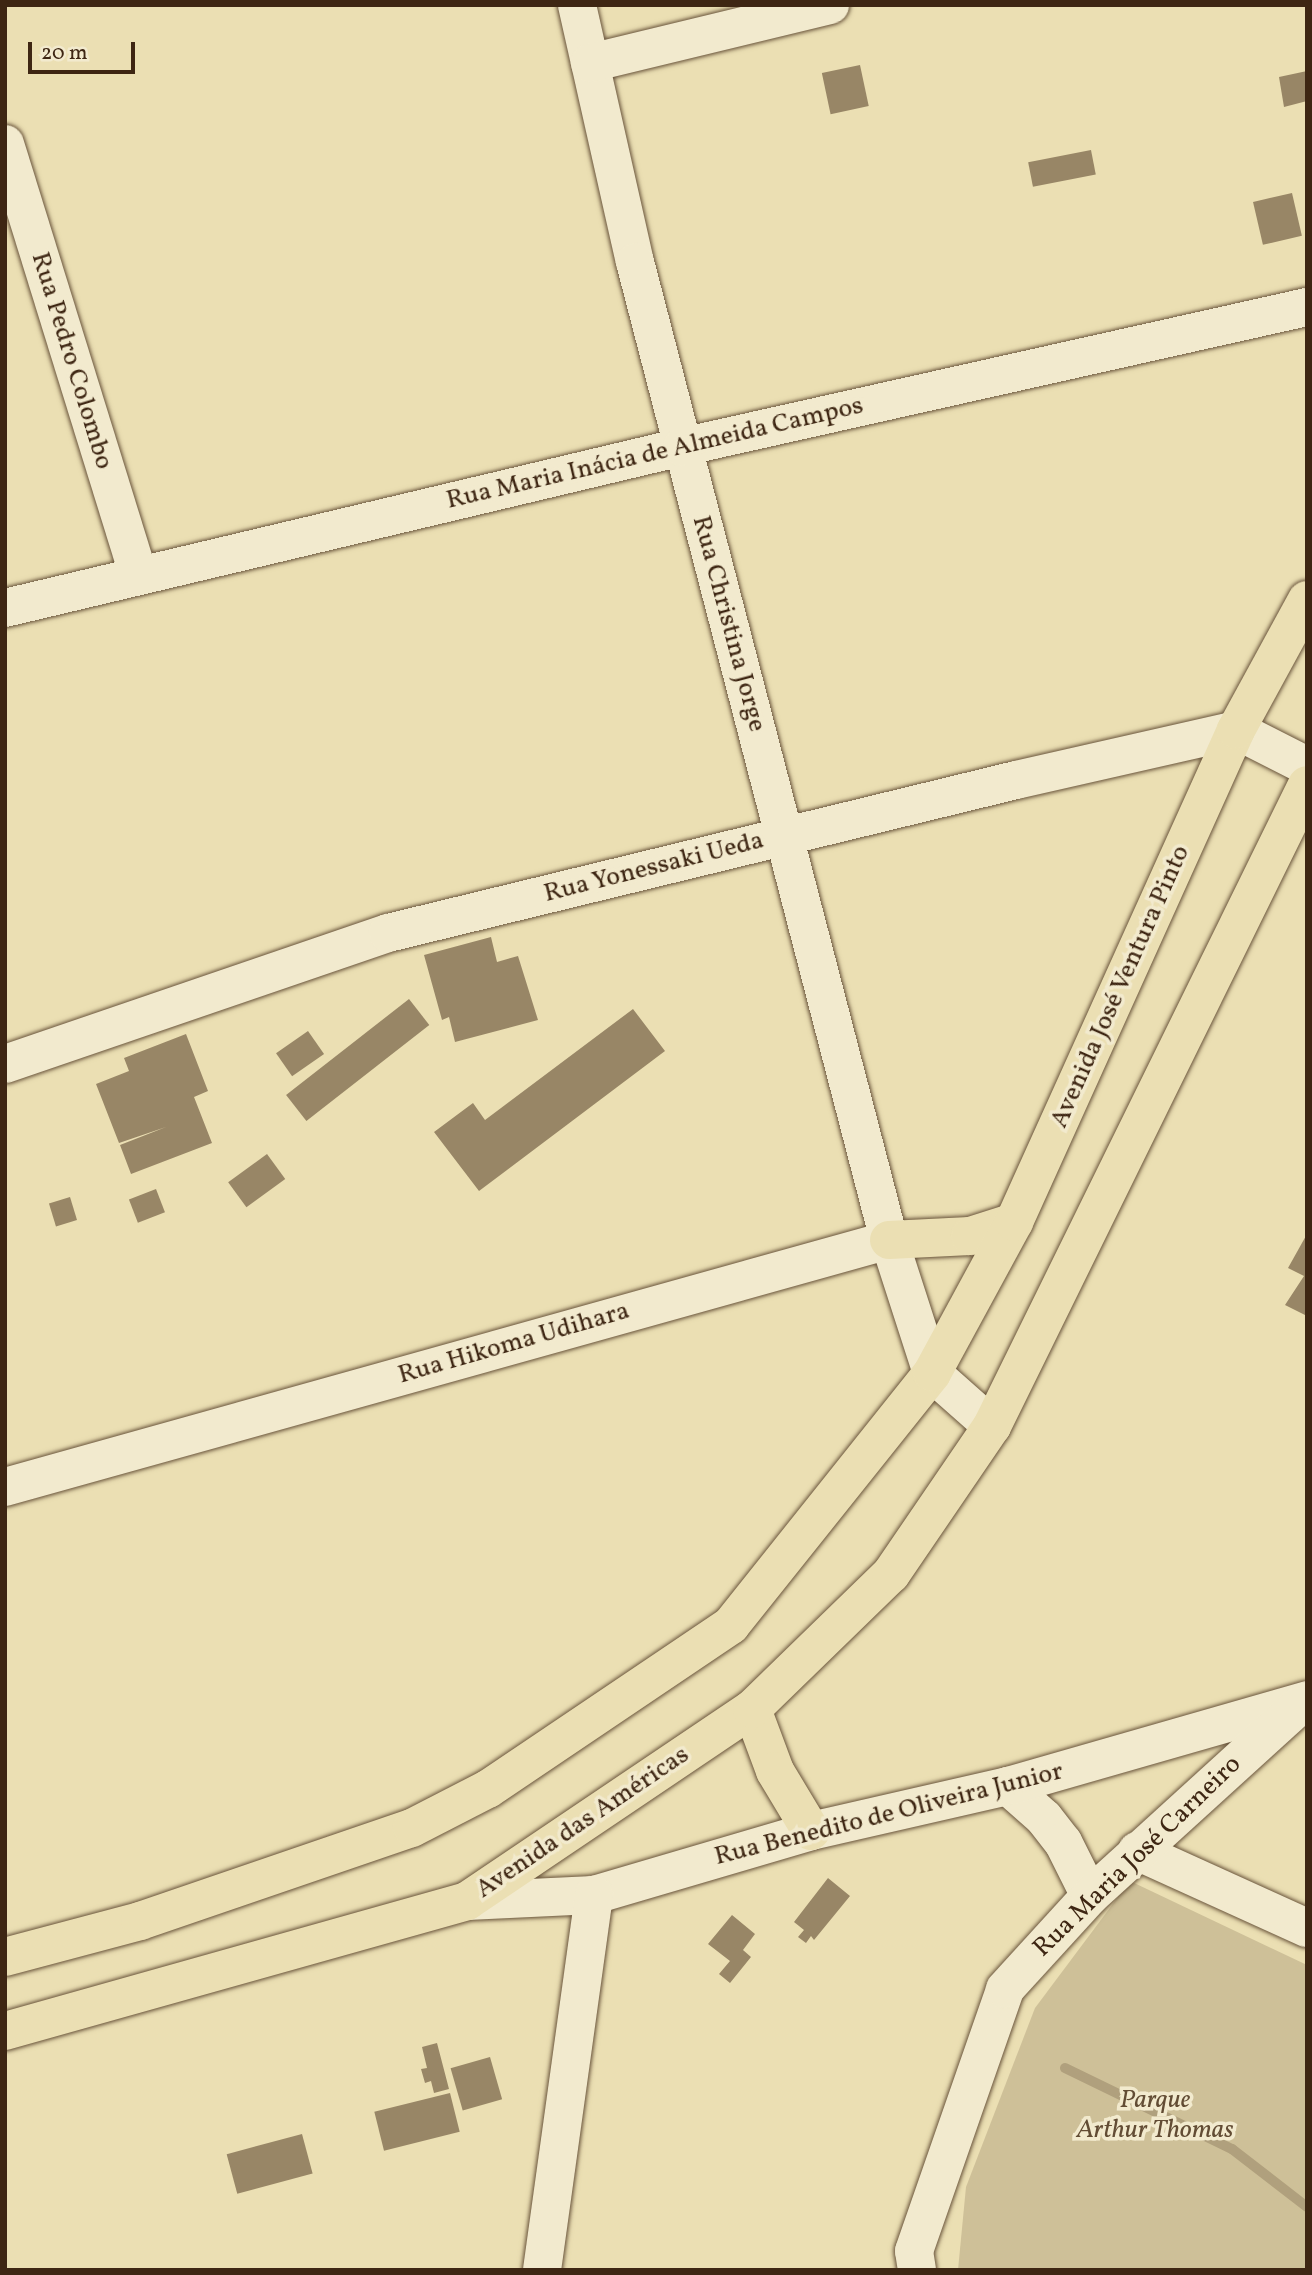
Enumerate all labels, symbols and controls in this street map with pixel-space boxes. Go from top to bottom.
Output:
scale bar [32,28,138,72]
text: 20 m [41,39,87,68]
street label: Rua Pedro Colombo [23,249,119,473]
street label: Rua Maria Inácia de Almeida Campos [444,391,866,517]
street label: Rua Christina Jorge [684,513,772,735]
street label: Rua Yonessaki Ueda [540,826,768,910]
street label: Avenida José Ventura Pinto [1044,840,1198,1134]
street label: Rua Hikoma Udihara [395,1296,633,1392]
street label: Avenida das Américas [470,1740,696,1906]
street label: Rua Maria José Carneiro [1028,1750,1248,1964]
street label: Rua Benedito de Oliveira Junior [711,1757,1067,1873]
park label: Parque Arthur Thomas [1076,2085,1234,2146]

